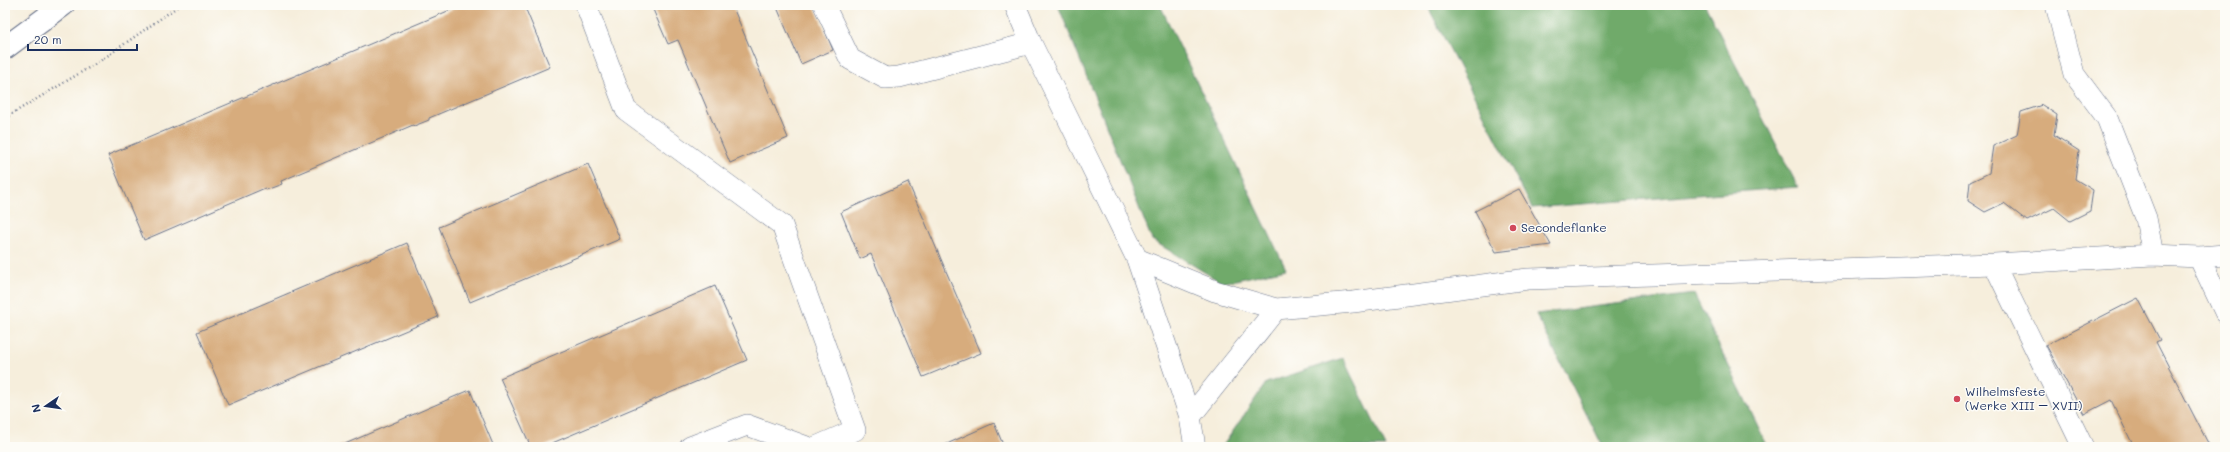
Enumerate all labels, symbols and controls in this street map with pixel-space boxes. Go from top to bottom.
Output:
scale bar [28,26,137,52]
text: 20 m [34,31,62,47]
place label: Secondeflanke [1521,219,1607,235]
marker: Secondeflanke [1508,223,1518,233]
place label: Wilhelmsfeste (Werke XIII – XVII) [1965,383,2082,413]
north arrow [26,386,66,426]
marker: Wilhelmsfeste (Werke XIII – XVII) [1952,394,1962,404]
text: N [28,403,44,414]

